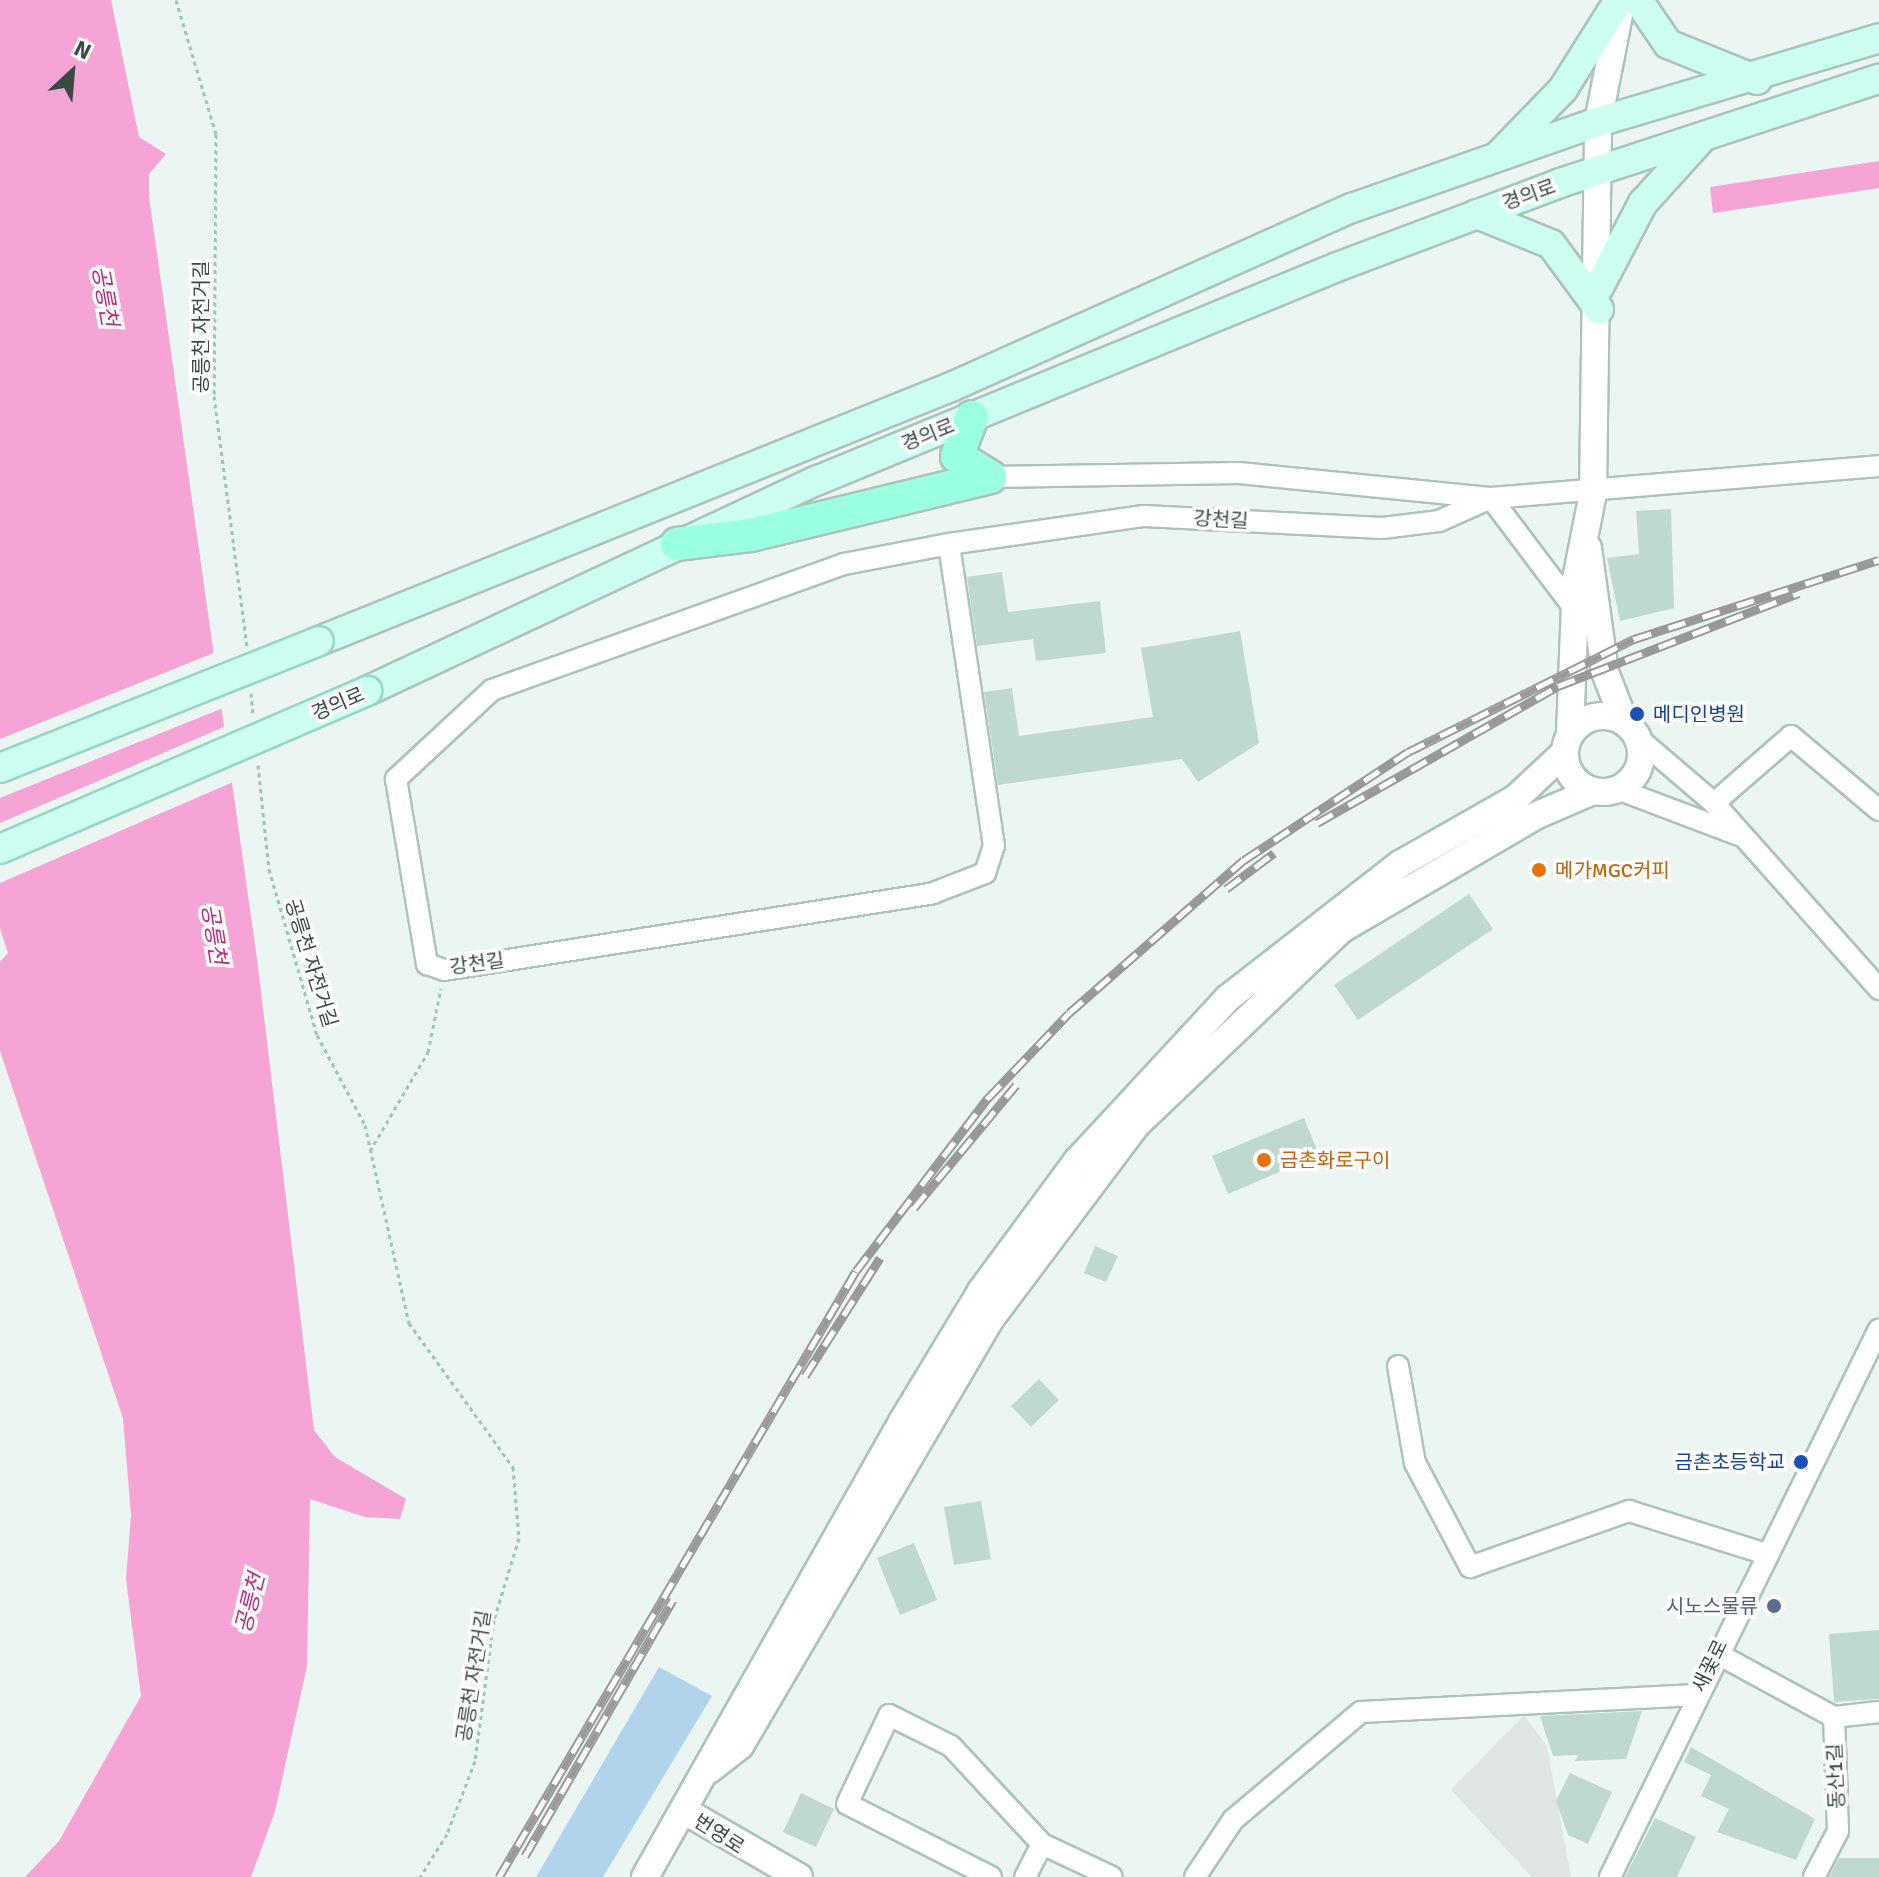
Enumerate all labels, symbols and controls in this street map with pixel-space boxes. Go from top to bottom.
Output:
north arrow [32,32,112,112]
text: N [70,34,96,65]
street label: 경의로 [1499,174,1559,216]
street label: 공릉천 자전거길 [189,260,213,394]
water label: 공릉천 [87,264,123,328]
street label: 경의로 [898,414,958,456]
street label: 강천길 [1193,507,1249,533]
street label: 경의로 [308,682,368,726]
place label: 메디인병원 [1653,702,1745,726]
marker: 메디인병원 [1628,705,1646,723]
place label: 메가MGC커피 [1555,858,1670,882]
marker: 메가MGC커피 [1530,861,1548,879]
street label: 공릉천 자전거길 [280,896,342,1030]
water label: 공릉천 [196,902,232,966]
street label: 강천길 [448,948,506,980]
place label: 금촌화로구이 [1280,1148,1390,1172]
marker: 금촌화로구이 [1255,1151,1273,1169]
place label: 금촌초등학교 [1675,1450,1785,1474]
marker: 금촌초등학교 [1792,1453,1810,1471]
water label: 공릉천 [230,1570,270,1636]
place label: 시노스물류 [1666,1594,1758,1618]
marker: 시노스물류 [1765,1597,1783,1615]
street label: 공릉천 자전거길 [452,1608,496,1744]
street label: 새꽃로 [1687,1636,1733,1696]
street label: 동산1길 [1823,1743,1849,1809]
street label: 번영로 [689,1809,749,1859]

